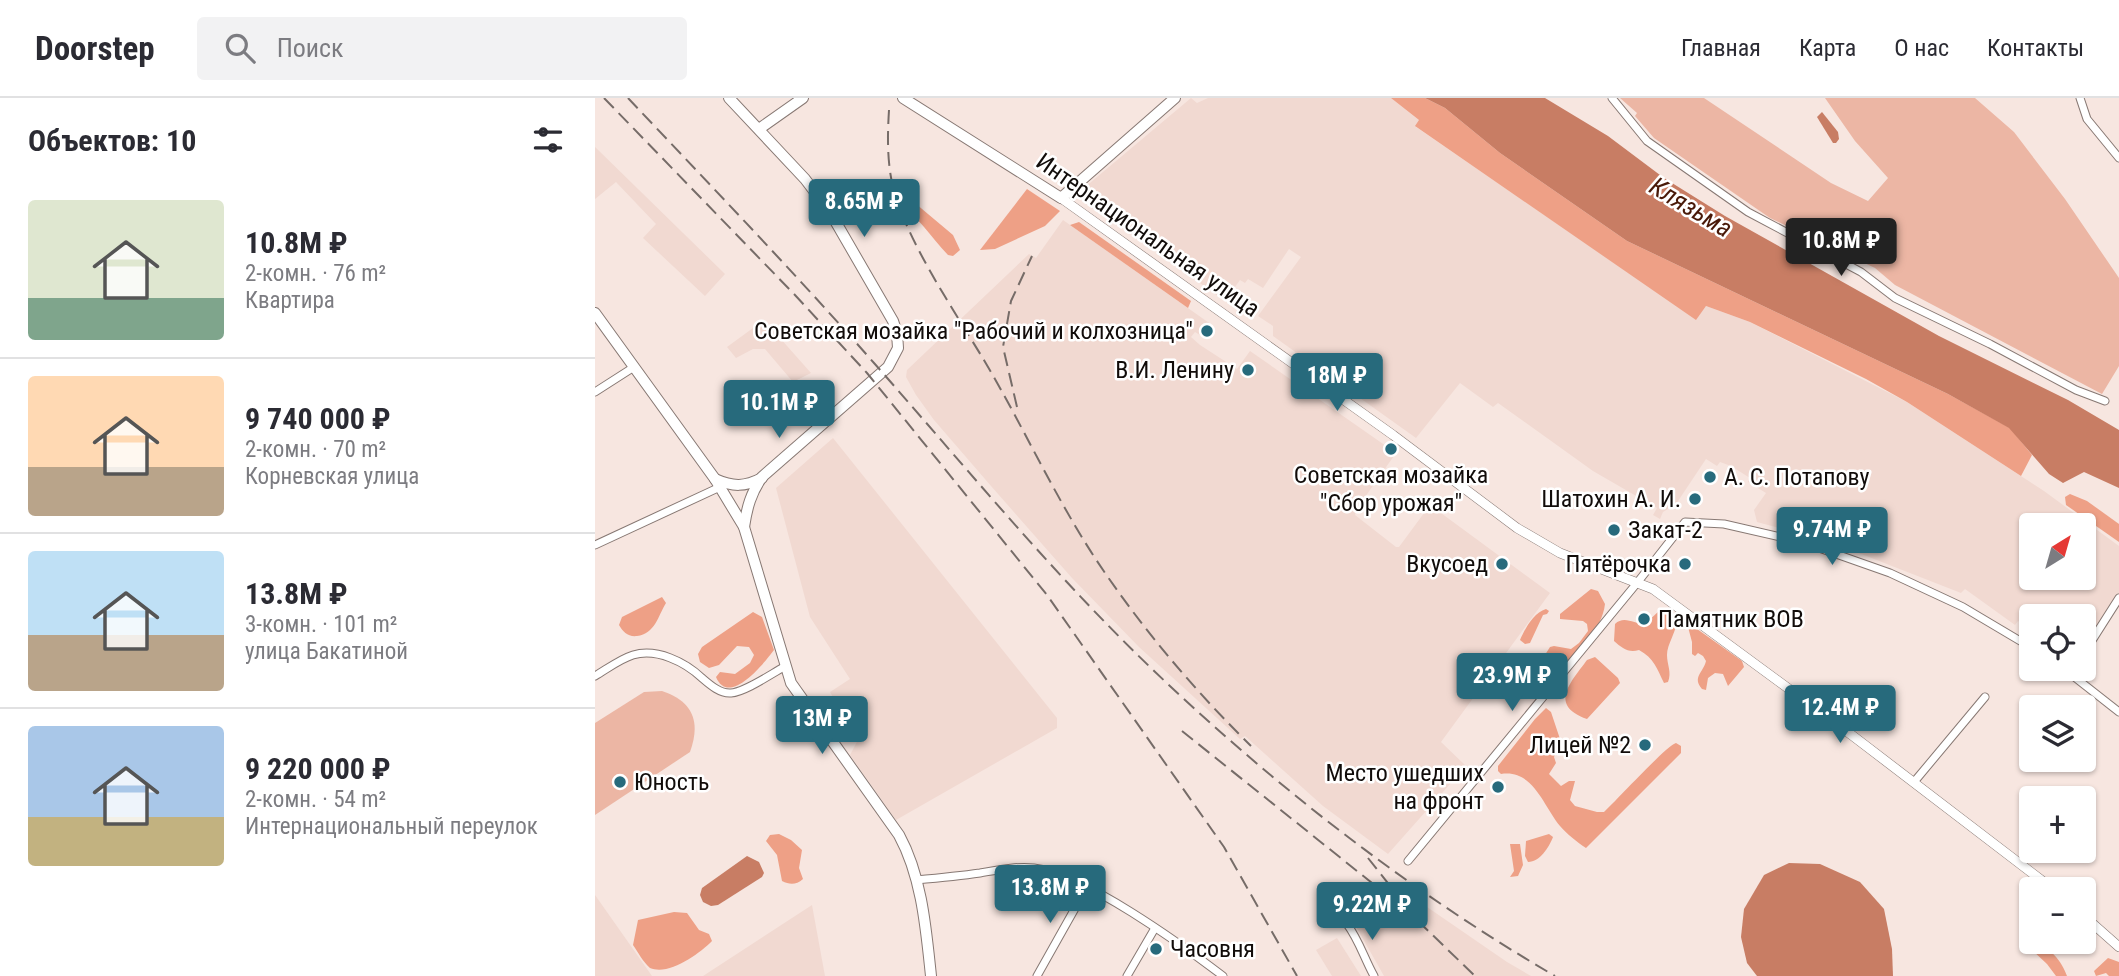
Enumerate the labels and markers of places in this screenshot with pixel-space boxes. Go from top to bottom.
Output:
pin: 8.65M ₽ [799,180,929,239]
pin: 10.8M ₽ [1776,218,1906,278]
place label: Советская мозайка "Рабочий и колхозница" [754,317,1193,345]
marker: Советская мозайка "Рабочий и колхозница" [1199,323,1215,339]
pin: 18M ₽ [1288,354,1386,413]
place label: В.И. Ленину [1115,356,1234,384]
marker: В.И. Ленину [1240,362,1256,378]
pin: 10.1M ₽ [714,380,844,440]
marker: Советская мозайка "Сбор урожая" [1383,441,1399,457]
place label: Советская мозайка "Сбор урожая" [1294,461,1488,517]
place label: А. С. Потапову [1724,463,1870,491]
marker: А. С. Потапову [1702,469,1718,485]
place label: Шатохин А. И. [1541,485,1681,513]
marker: Шатохин А. И. [1687,491,1703,507]
pin: 9.74M ₽ [1767,508,1897,567]
place label: Закат-2 [1628,516,1703,544]
marker: Закат-2 [1606,522,1622,538]
place label: Вкусоед [1406,550,1488,578]
place label: Пятёрочка [1566,550,1671,578]
marker: Вкусоед [1494,556,1510,572]
marker: Пятёрочка [1677,556,1693,572]
place label: Памятник ВОВ [1658,605,1804,633]
marker: Памятник ВОВ [1636,611,1652,627]
pin: 23.9M ₽ [1447,654,1577,713]
pin: 12.4M ₽ [1775,686,1905,745]
pin: 13M ₽ [773,696,871,756]
place label: Лицей №2 [1529,731,1631,759]
marker: Лицей №2 [1637,737,1653,753]
place label: Место ушедших на фронт [1326,759,1484,815]
place label: Юность [634,768,709,796]
marker: Юность [612,774,628,790]
marker: Место ушедших на фронт [1490,779,1506,795]
pin: 13.8M ₽ [985,866,1115,925]
pin: 9.22M ₽ [1307,882,1437,942]
place label: Часовня [1170,935,1255,963]
marker: Часовня [1148,941,1164,957]

